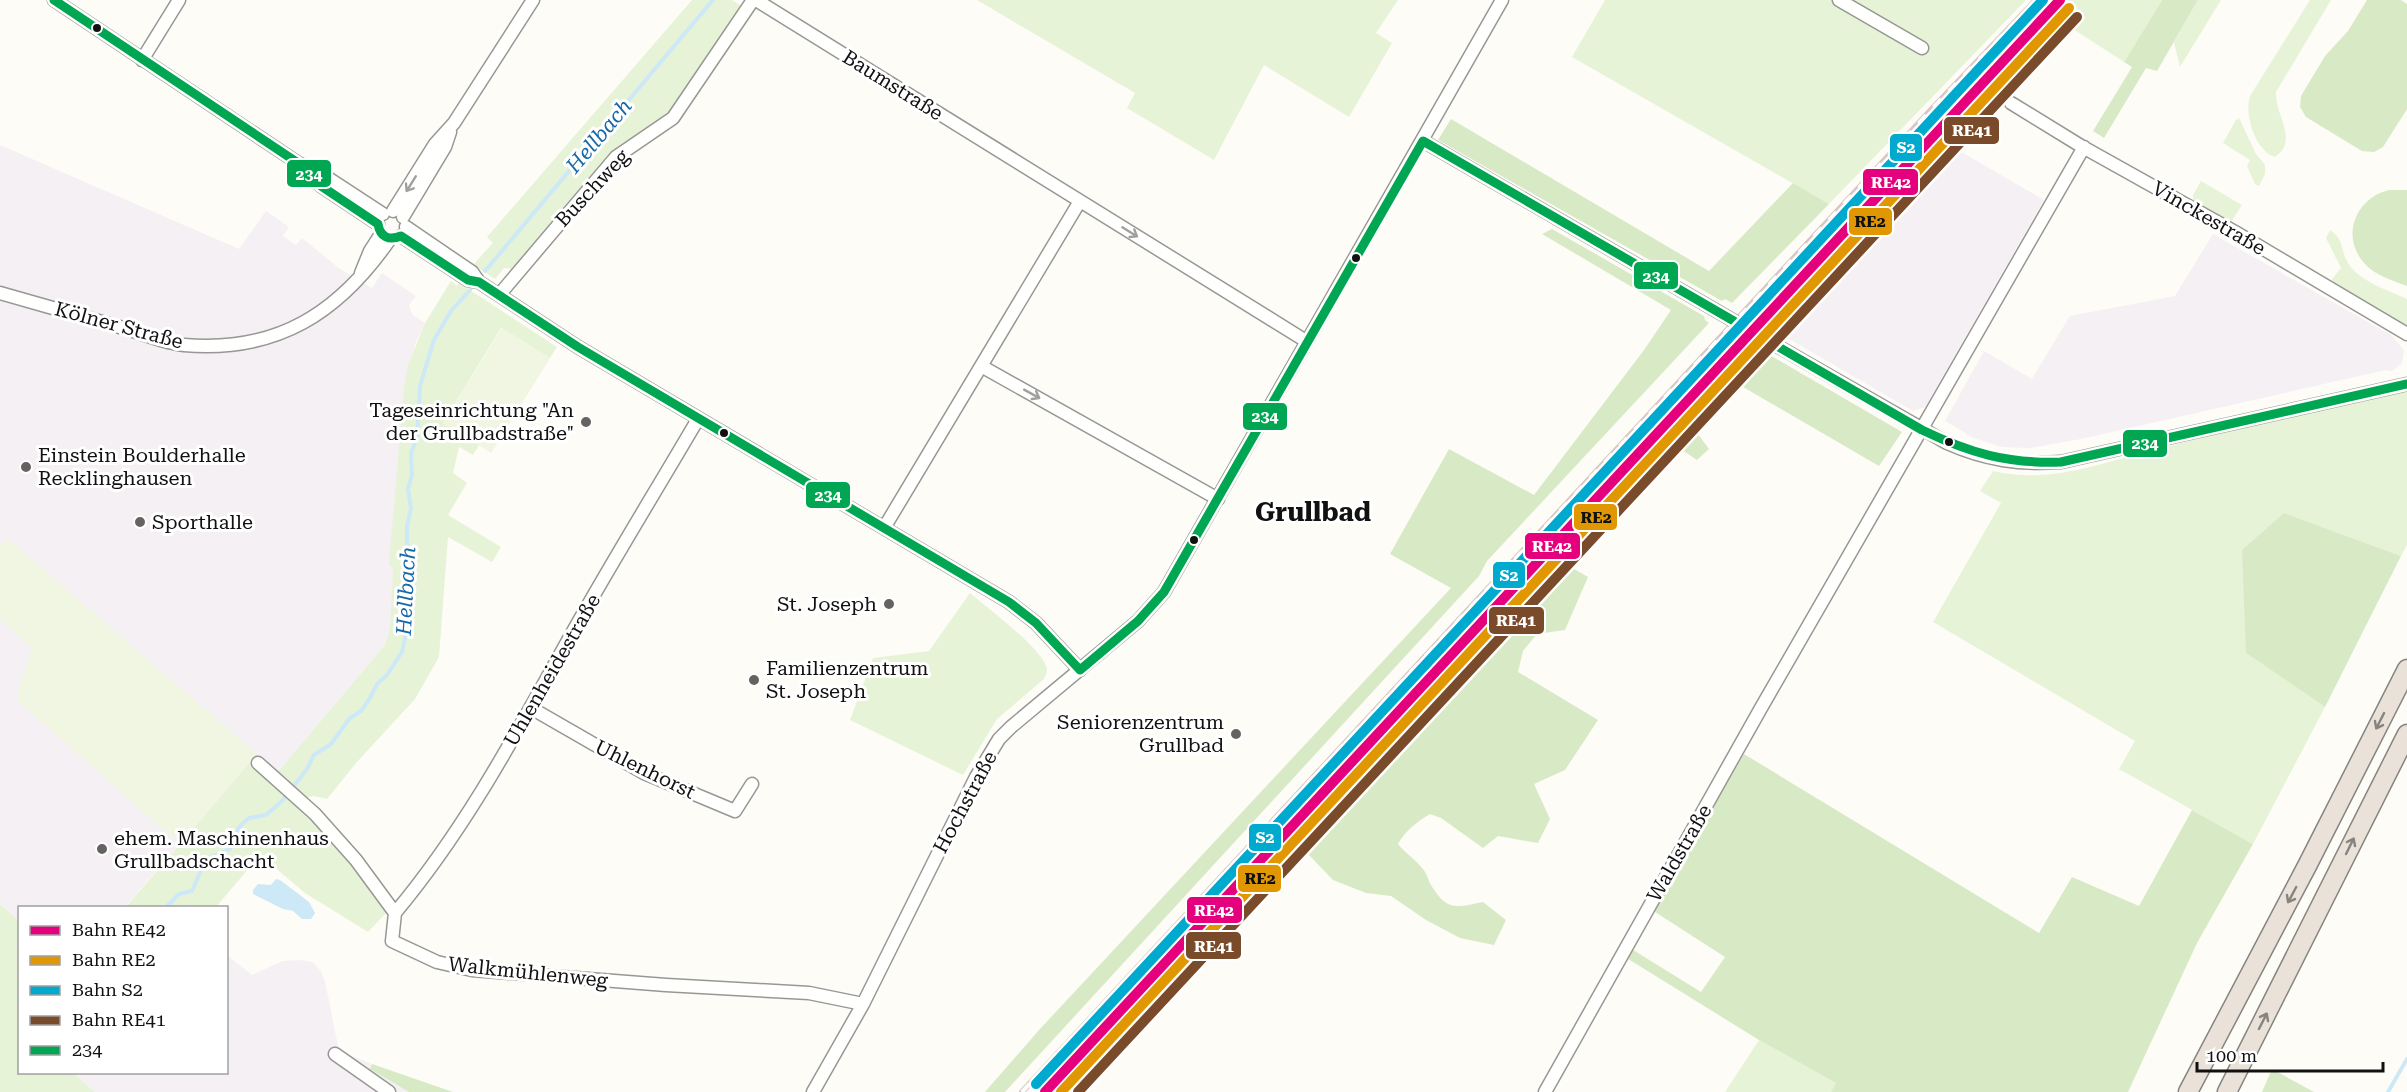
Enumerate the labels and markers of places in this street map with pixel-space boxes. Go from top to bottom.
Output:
unlabelled marker [91,22,103,34]
unlabelled marker [1350,252,1362,264]
place label: Tageseinrichtung "An der Grullbadstraße" [369,398,574,445]
marker: Tageseinrichtung "An der Grullbadstraße" [579,415,593,429]
unlabelled marker [718,427,730,439]
unlabelled marker [1943,436,1955,448]
place label: Einstein Boulderhalle Recklinghausen [38,443,246,490]
marker: Einstein Boulderhalle Recklinghausen [19,460,33,474]
place label: Sporthalle [152,510,253,534]
marker: Sporthalle [133,515,147,529]
unlabelled marker [1188,534,1200,546]
place label: St. Joseph [777,592,877,616]
marker: St. Joseph [882,597,896,611]
place label: Familienzentrum St. Joseph [766,656,929,703]
marker: Familienzentrum St. Joseph [747,673,761,687]
place label: Seniorenzentrum Grullbad [1057,710,1224,757]
marker: Seniorenzentrum Grullbad [1229,727,1243,741]
place label: ehem. Maschinenhaus Grullbadschacht [114,826,329,873]
marker: ehem. Maschinenhaus Grullbadschacht [95,842,109,856]

